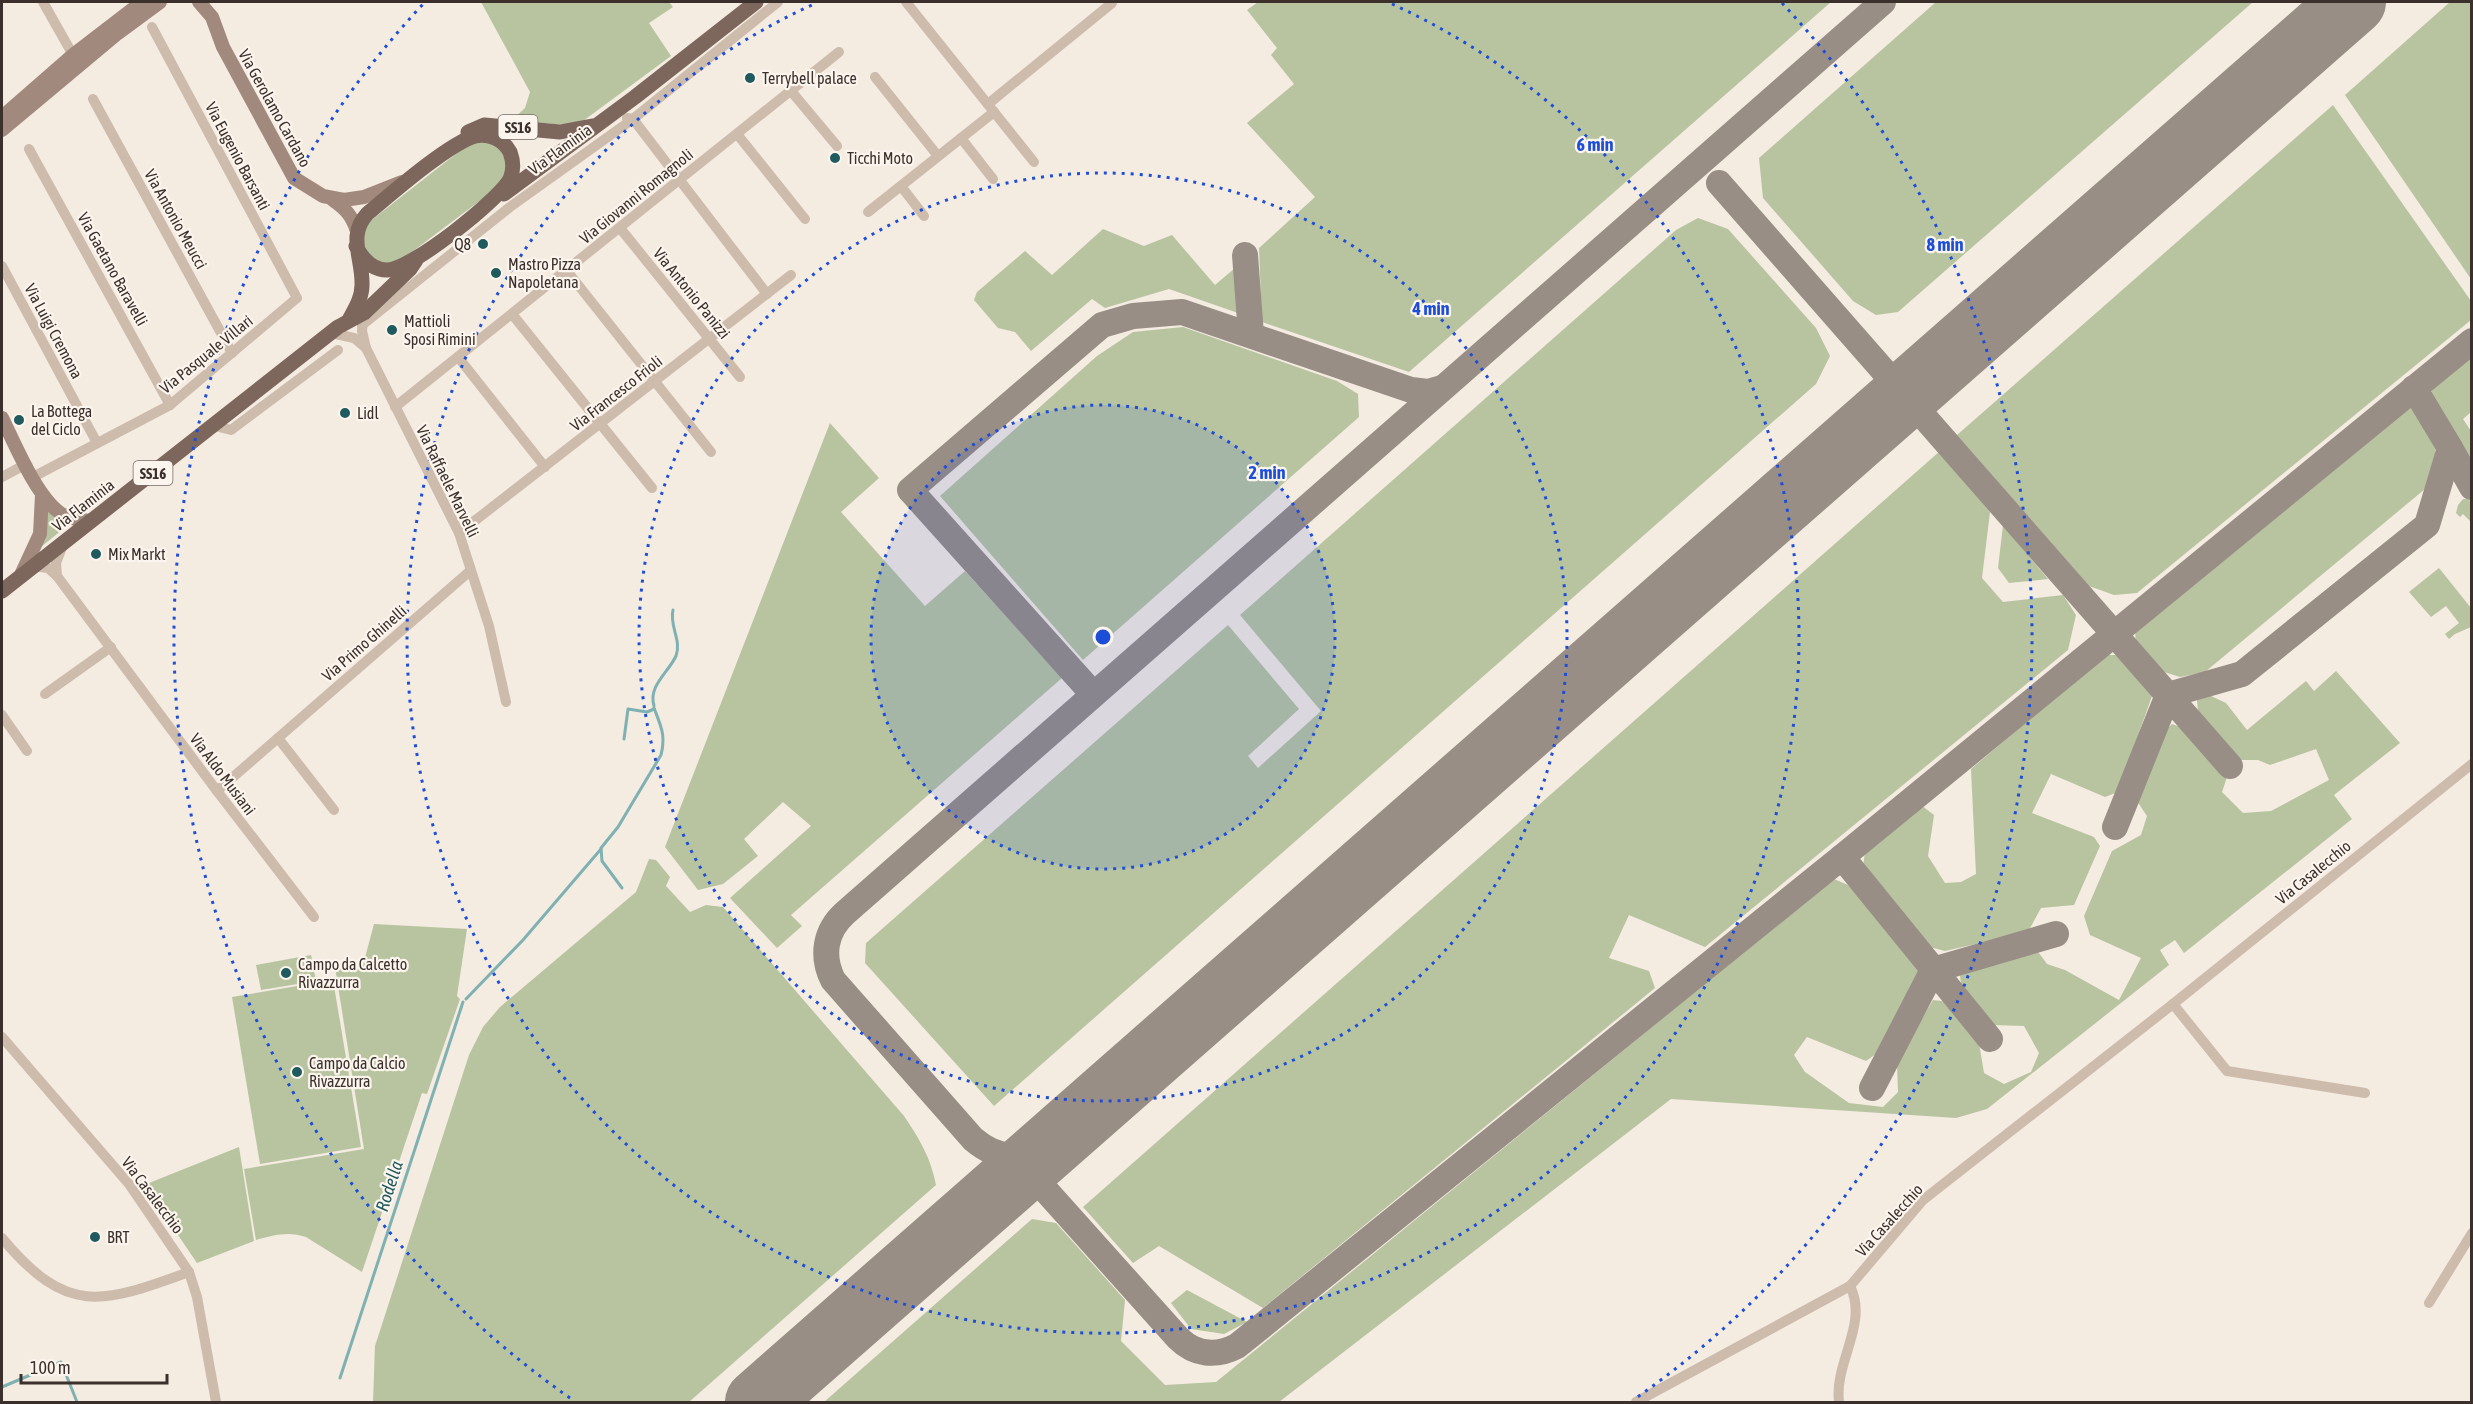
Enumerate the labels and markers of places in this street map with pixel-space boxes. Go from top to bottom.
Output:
place label: Terrybell palace [762,69,857,88]
marker: Terrybell palace [743,71,757,85]
place label: Ticchi Moto [847,149,913,167]
marker: Ticchi Moto [828,151,842,165]
place label: Q8 [454,235,471,253]
marker: Q8 [476,237,490,251]
place label: Mastro Pizza Napoletana [508,255,581,292]
marker: Mastro Pizza Napoletana [489,266,503,280]
place label: Mattioli Sposi Rimini [404,312,476,349]
marker: Mattioli Sposi Rimini [385,323,399,337]
place label: La Bottega del Ciclo [31,402,92,438]
place label: Lidl [357,404,379,422]
marker: Lidl [338,406,352,420]
marker: La Bottega del Ciclo [12,413,26,427]
place label: Mix Markt [108,545,166,563]
marker: Mix Markt [89,547,103,561]
centre of rings [1093,627,1113,647]
place label: Campo da Calcetto Rivazzurra [298,955,407,991]
marker: Campo da Calcetto Rivazzurra [279,966,293,980]
place label: Campo da Calcio Rivazzurra [309,1054,406,1090]
marker: Campo da Calcio Rivazzurra [290,1065,304,1079]
place label: BRT [107,1228,130,1246]
marker: BRT [88,1230,102,1244]

